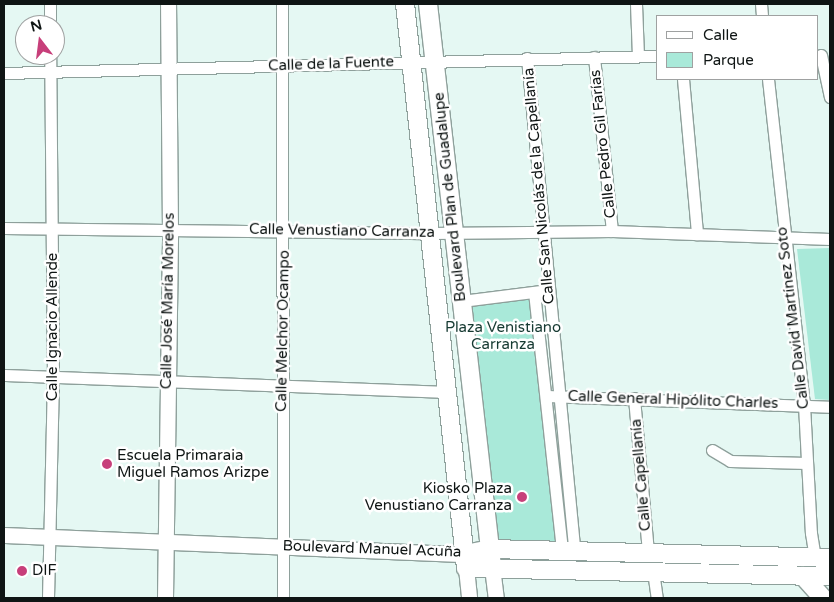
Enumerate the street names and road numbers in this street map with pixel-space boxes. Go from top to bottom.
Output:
street label: Calle de la Fuente [268,53,394,75]
street label: Calle San Nicolás de la Capellanía [520,67,558,305]
street label: Calle Pedro Gil Farías [586,69,620,219]
street label: Boulevard Plan de Guadalupe [430,91,470,303]
street label: Calle José María Morelos [157,213,179,389]
street label: Calle Venustiano Carranza [249,220,435,242]
street label: Calle David Martínez Soto [773,226,813,410]
street label: Calle Melchor Ocampo [273,250,293,412]
street label: Calle Ignacio Allende [44,253,62,401]
street label: Calle General Hipólito Charles [567,387,779,413]
street label: Calle Capellanía [627,418,655,532]
street label: Boulevard Manuel Acuña [282,537,462,561]

